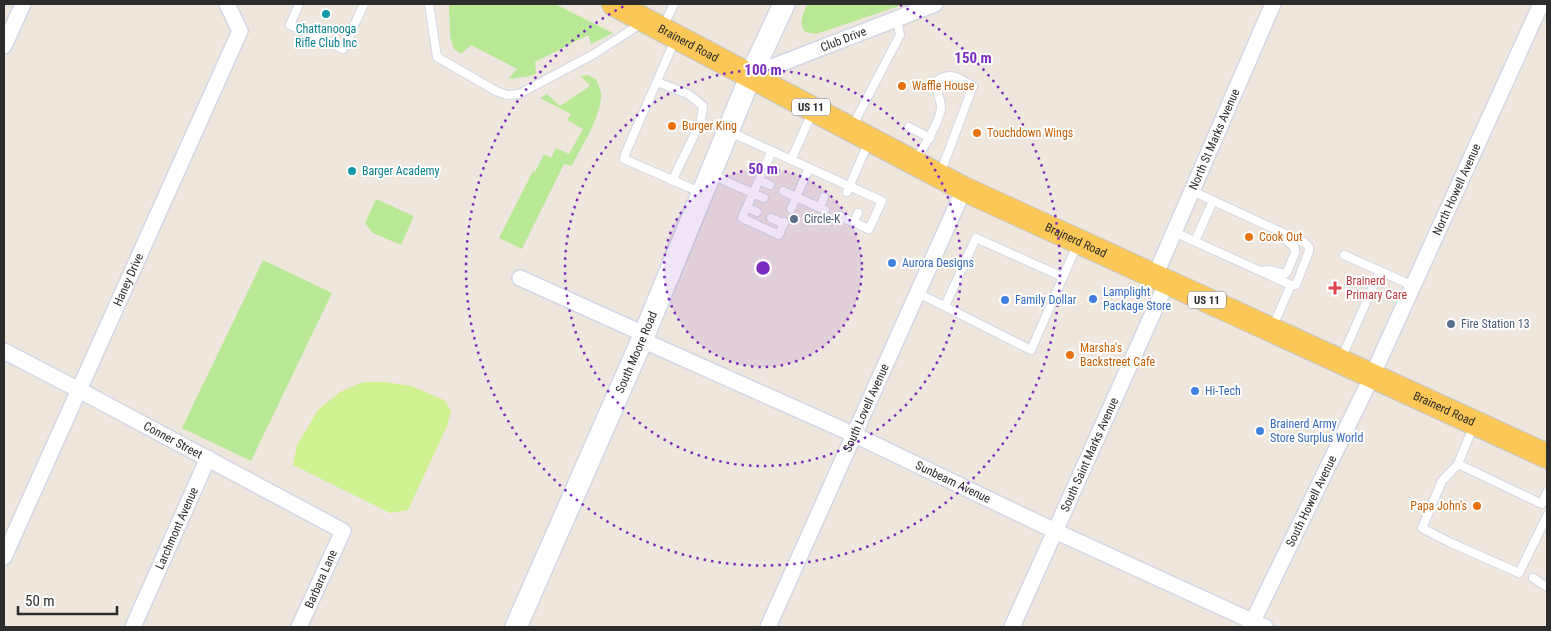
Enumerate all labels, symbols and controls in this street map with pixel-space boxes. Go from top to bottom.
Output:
marker: Chattanooga Rifle Club Inc [320,8,332,20]
place label: Chattanooga Rifle Club Inc [295,22,357,50]
street label: Brainerd Road [656,22,721,65]
street label: Club Drive [818,24,869,55]
text: 150 m [954,49,992,67]
text: 100 m [744,61,782,79]
place label: Waffle House [912,79,975,93]
marker: Waffle House [896,80,908,92]
street label: North St Marks Avenue [1186,86,1243,192]
road number: US 11 [792,98,830,115]
place label: Burger King [682,119,737,133]
marker: Burger King [666,120,678,132]
place label: Touchdown Wings [987,126,1073,140]
marker: Touchdown Wings [971,127,983,139]
street label: North Howell Avenue [1430,141,1484,238]
text: 50 m [748,160,778,178]
place label: Barger Academy [362,164,440,178]
marker: Barger Academy [346,165,358,177]
place label: Circle-K [804,212,841,226]
marker: Circle-K [788,213,800,225]
street label: Brainerd Road [1043,220,1109,260]
place label: Cook Out [1259,230,1303,244]
marker: Cook Out [1243,231,1255,243]
street label: Haney Drive [111,251,147,308]
place label: Aurora Designs [902,256,974,270]
marker: Aurora Designs [886,257,898,269]
centre of rings [754,259,772,277]
place label: Brainerd Primary Care [1346,274,1407,302]
marker: Brainerd Primary Care [1328,281,1342,295]
place label: Lamplight Package Store [1103,285,1172,313]
road number: US 11 [1188,292,1226,308]
place label: Family Dollar [1015,293,1077,307]
marker: Lamplight Package Store [1087,293,1099,305]
marker: Family Dollar [999,294,1011,306]
street label: South Moore Road [613,309,660,395]
place label: Fire Station 13 [1461,317,1530,331]
marker: Fire Station 13 [1445,318,1457,330]
place label: Marsha's Backstreet Cafe [1080,341,1156,369]
marker: Marsha's Backstreet Cafe [1064,349,1076,361]
street label: South Lovell Avenue [840,361,892,454]
place label: Hi-Tech [1205,384,1241,398]
marker: Hi-Tech [1189,385,1201,397]
street label: Brainerd Road [1411,389,1477,429]
street label: South Saint Marks Avenue [1058,395,1121,514]
place label: Brainerd Army Store Surplus World [1270,417,1363,445]
street label: Conner Street [141,419,205,462]
marker: Brainerd Army Store Surplus World [1254,425,1266,437]
street label: South Howell Avenue [1283,453,1340,549]
street label: Sunbeam Avenue [913,458,993,506]
street label: Larchmont Avenue [153,485,201,571]
place label: Papa John's [1410,499,1467,513]
marker: Papa John's [1471,500,1483,512]
street label: Barbara Lane [302,547,340,610]
scale bar [18,584,116,616]
text: 50 m [25,592,55,610]

